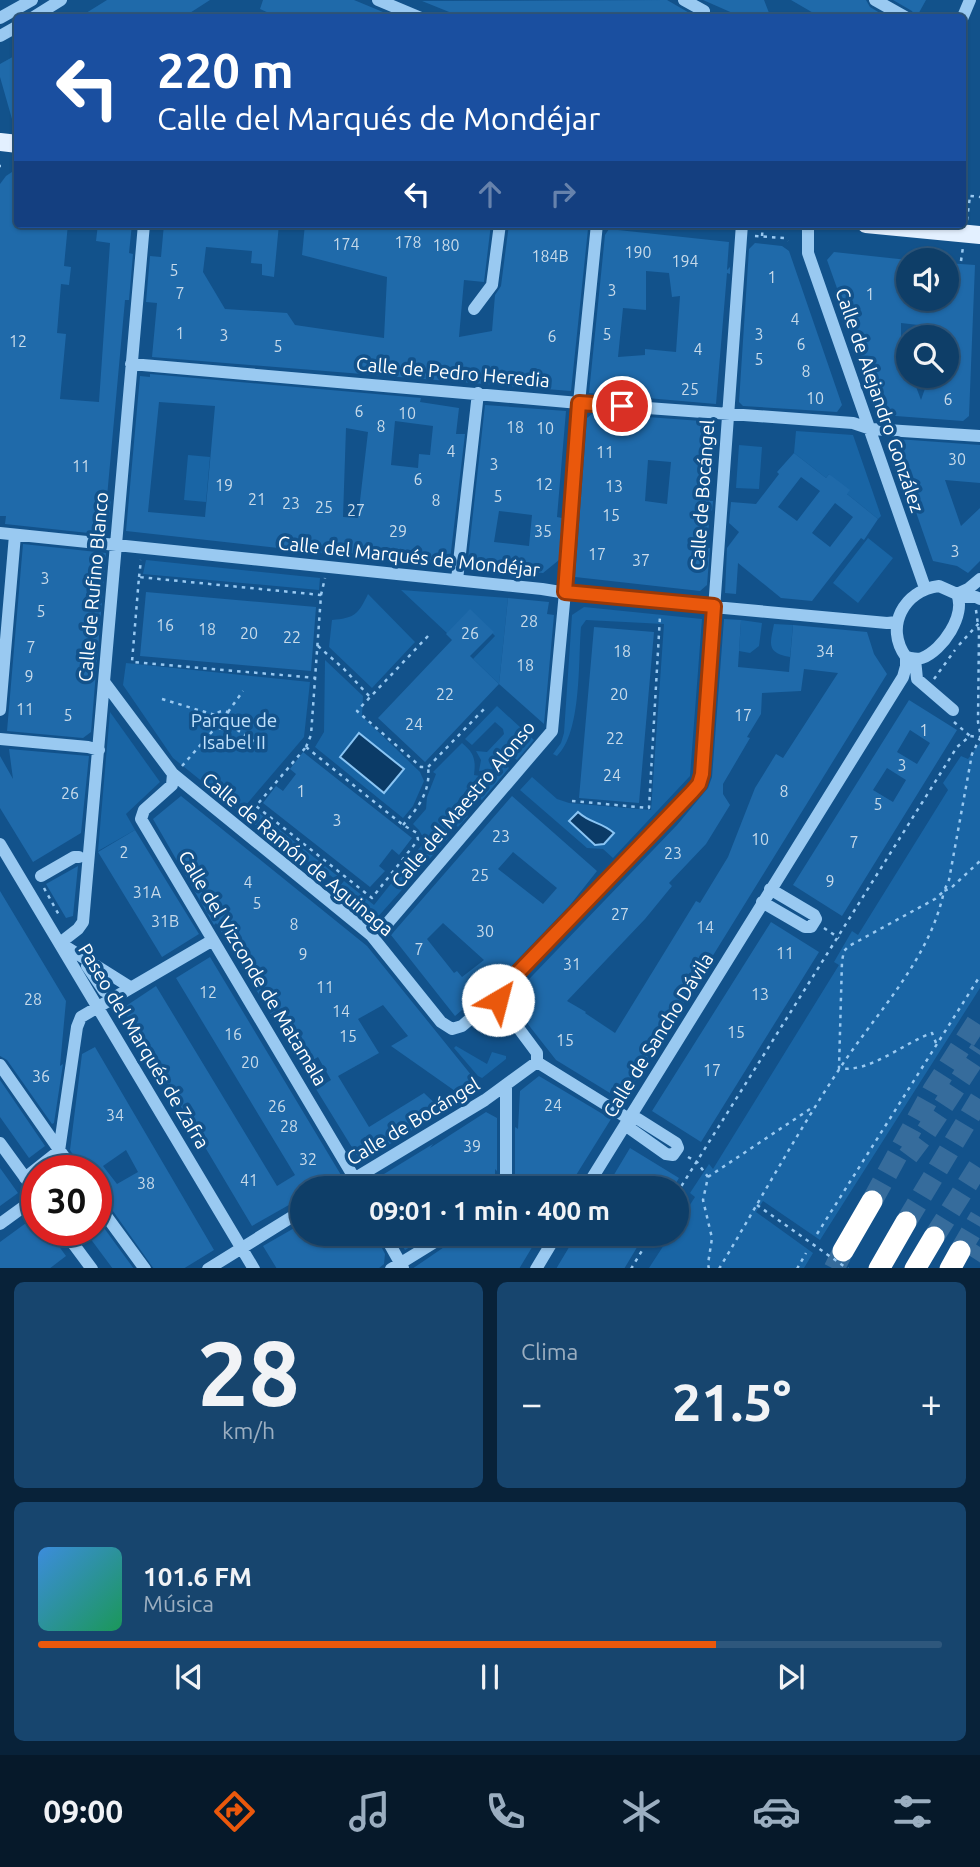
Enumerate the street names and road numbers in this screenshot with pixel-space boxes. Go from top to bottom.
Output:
street label: Calle de Alejandro González [831,285,929,516]
street label: Calle de Pedro Heredia [355,353,551,391]
street label: Calle de Bocángel [686,419,718,571]
street label: Calle de Rufino Blanco [74,491,112,683]
street label: Calle del Marqués de Mondéjar [277,531,541,581]
street label: Calle del Maestro Alonso [387,716,539,892]
street label: Calle de Ramón de Aguinaga [198,768,398,940]
street label: Calle del Vizconde de Matamala [174,847,332,1089]
street label: Paseo del Marqués de Zafra [74,939,214,1153]
street label: Calle de Sancho Dávila [598,949,718,1121]
street label: Calle de Bocángel [343,1073,483,1169]

